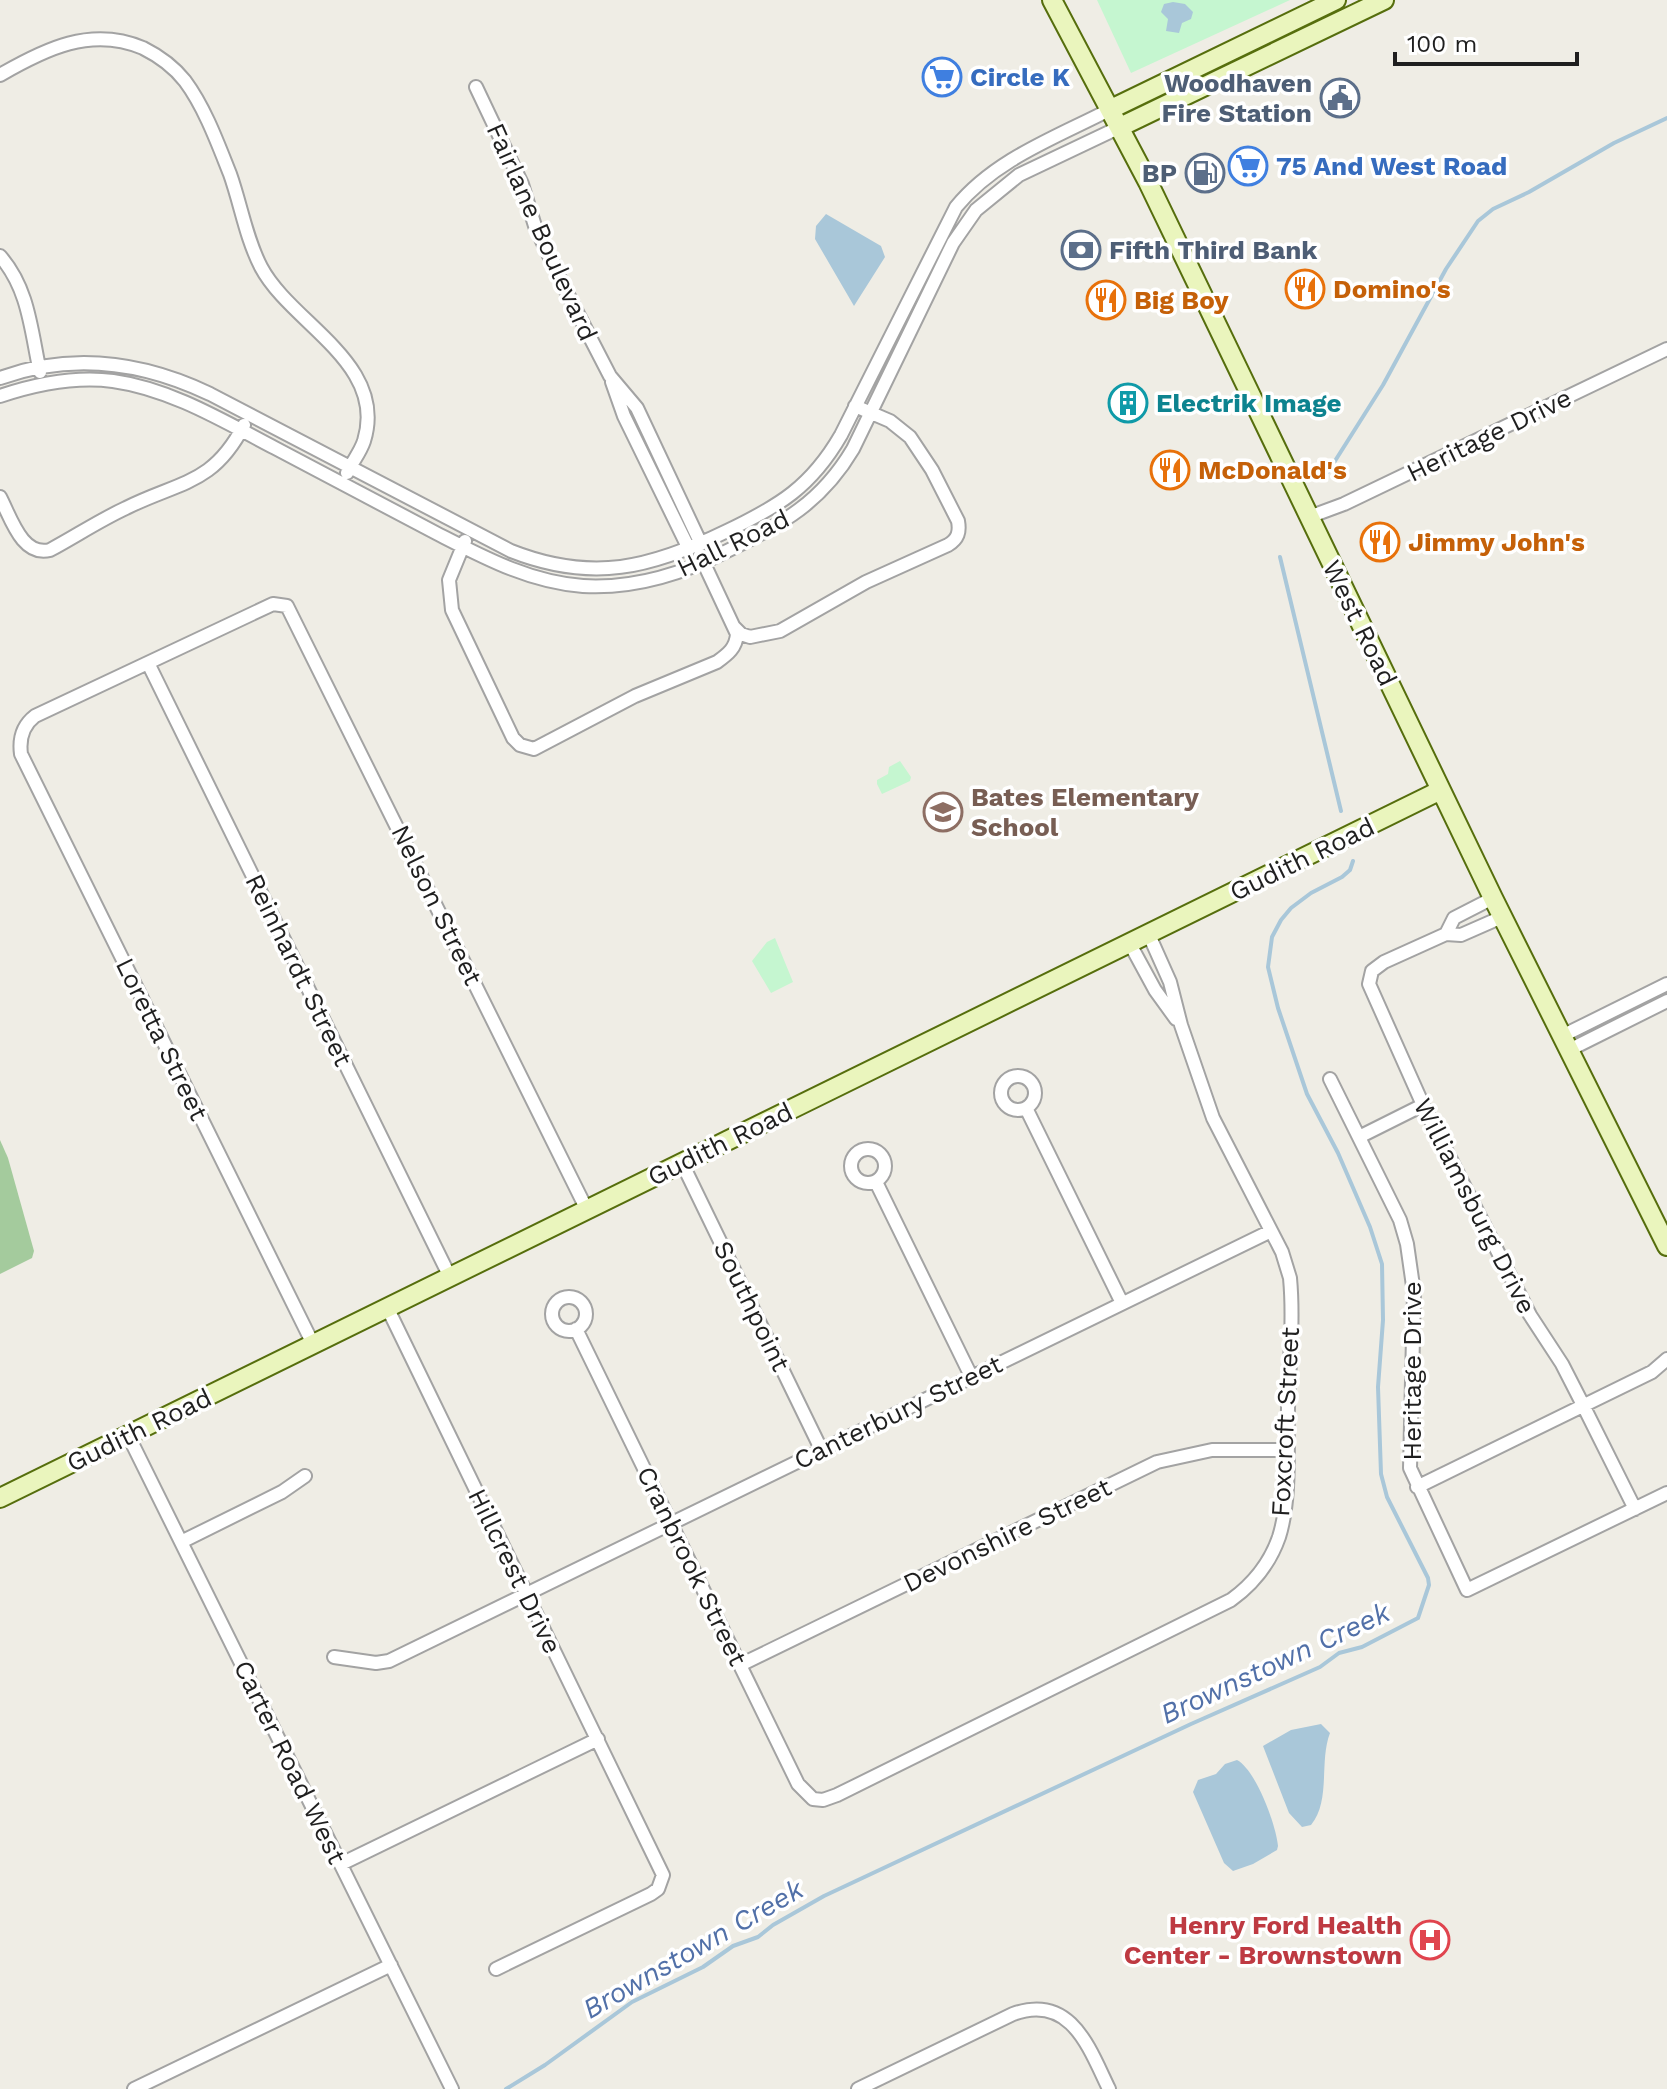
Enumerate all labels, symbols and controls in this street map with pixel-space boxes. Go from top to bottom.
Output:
scale bar [1395,16,1577,66]
text: 100 m [1407,30,1477,58]
supermarket icon: Circle K [921,56,963,98]
place label: Circle K [970,62,1070,92]
place label: Woodhaven Fire Station [1162,68,1312,128]
public building icon: Woodhaven Fire Station [1319,77,1361,119]
street label: Fairlane Boulevard [481,119,603,345]
supermarket icon: 75 And West Road [1227,145,1269,187]
place label: 75 And West Road [1276,151,1507,181]
fuel station icon: BP [1184,152,1226,194]
place label: BP [1142,158,1177,188]
bank icon: Fifth Third Bank [1060,229,1102,271]
place label: Fifth Third Bank [1109,235,1318,265]
restaurant icon: Domino's [1284,268,1326,310]
place label: Domino's [1333,274,1451,304]
restaurant icon: Big Boy [1085,279,1127,321]
place label: Big Boy [1134,285,1229,315]
building icon: Electrik Image [1107,382,1149,424]
street label: Heritage Drive [1402,382,1576,488]
place label: Electrik Image [1156,388,1342,418]
restaurant icon: McDonald's [1149,449,1191,491]
place label: McDonald's [1198,455,1347,485]
street label: Hall Road [672,503,794,583]
restaurant icon: Jimmy John's [1359,521,1401,563]
place label: Jimmy John's [1408,527,1585,557]
street label: West Road [1317,555,1403,691]
place label: Bates Elementary School [971,782,1199,842]
school or university icon: Bates Elementary School [922,791,964,833]
street label: Gudith Road [1225,811,1379,907]
street label: Nelson Street [385,820,489,990]
street label: Reinhardt Street [239,869,359,1071]
street label: Loretta Street [110,953,214,1125]
street label: Williamsburg Drive [1408,1093,1542,1319]
street label: Gudith Road [643,1096,797,1192]
street label: Southpoint [708,1236,796,1376]
street label: Heritage Drive [1397,1281,1427,1461]
street label: Foxcroft Street [1265,1326,1305,1518]
street label: Canterbury Street [789,1349,1007,1475]
street label: Gudith Road [62,1382,216,1478]
street label: Cranbrook Street [631,1462,753,1671]
street label: Devonshire Street [898,1472,1116,1598]
street label: Hillcrest Drive [462,1484,568,1658]
water label: Brownstown Creek [1155,1595,1396,1731]
street label: Carter Road West [228,1655,352,1869]
water label: Brownstown Creek [577,1872,810,2026]
place label: Henry Ford Health Center - Brownstown [1124,1910,1402,1970]
hospital icon: Henry Ford Health Center - Brownstown [1409,1919,1451,1961]

